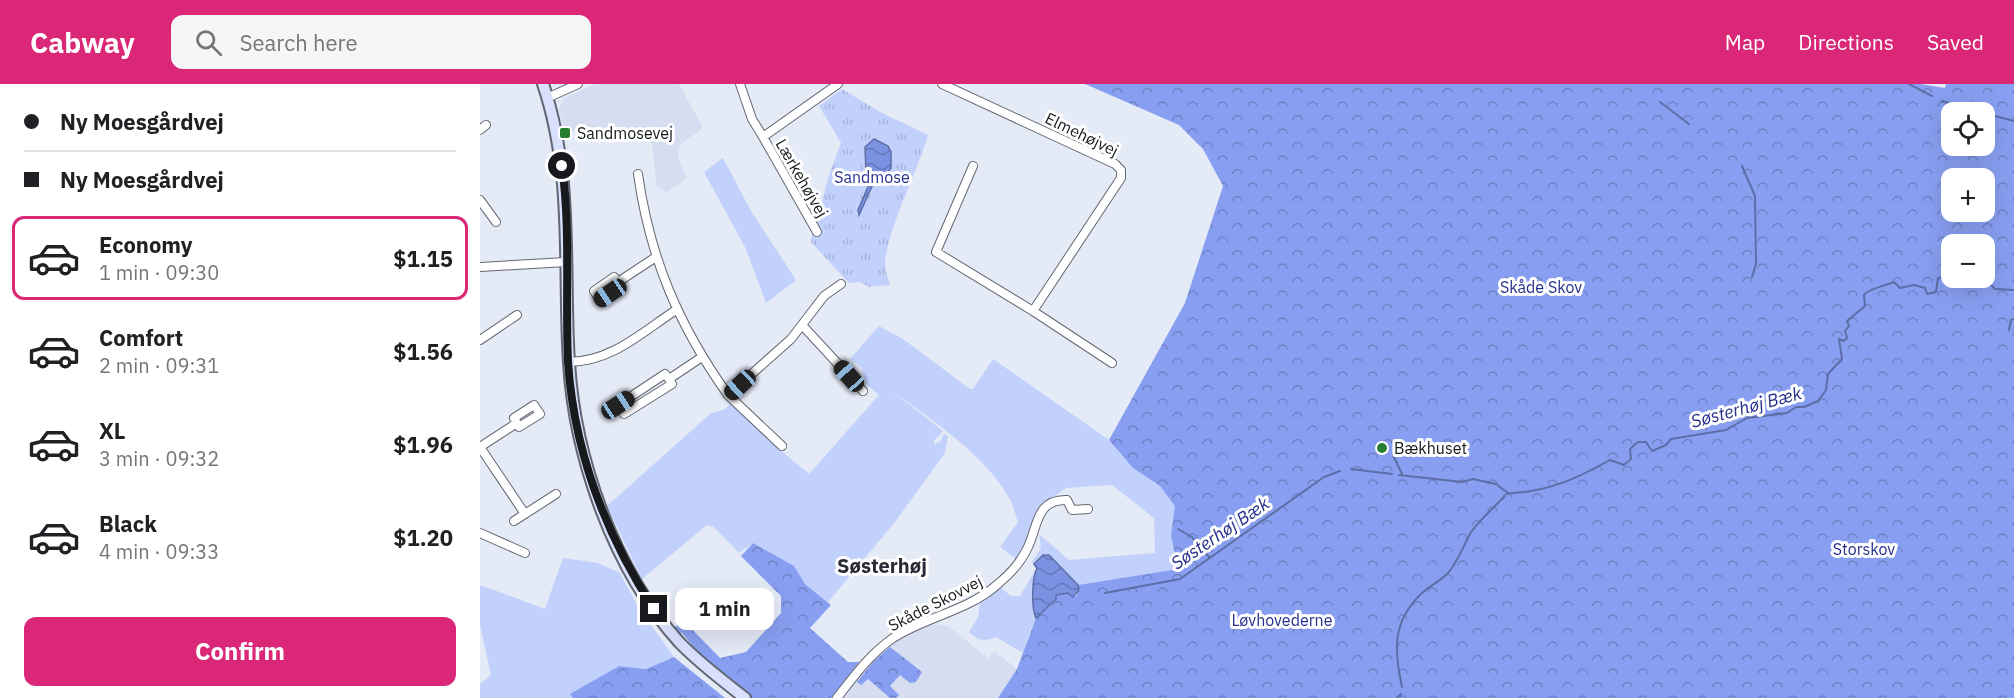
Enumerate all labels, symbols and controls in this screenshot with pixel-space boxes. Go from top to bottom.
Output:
search box [171,15,591,69]
text: Cabway [30,24,135,61]
icon: search [192,26,225,59]
text: Search here [240,28,358,57]
text: Map [1725,28,1765,56]
text: Directions [1798,28,1894,56]
text: Saved [1927,28,1984,56]
map controls [1941,102,1995,288]
button: locate [1941,102,1995,156]
text: Ny Moesgårdvej [60,107,224,136]
street label: Elmehøjvej [1042,108,1122,160]
place label: Sandmosevej [577,123,673,143]
marker: Sandmosevej [558,126,572,140]
street label: Lærkehøjvej [771,135,833,221]
route start [548,152,575,179]
text: Ny Moesgårdvej [60,165,224,194]
park label: Sandmose [834,167,910,187]
button: + [1941,168,1995,222]
text: Economy [99,230,193,259]
icon: car [27,231,81,285]
button: − [1941,234,1995,288]
text: $1.15 [393,244,453,273]
text: 1 min · 09:30 [99,259,219,286]
car [590,275,630,311]
park label: Skåde Skov [1500,277,1582,297]
text: Comfort [99,323,183,352]
icon: car [27,324,81,378]
text: $1.56 [393,337,453,366]
text: 2 min · 09:31 [99,352,219,379]
car [830,357,868,395]
car [721,366,759,404]
water label: Søsterhøj Bæk [1688,381,1805,433]
car [598,388,638,422]
text: XL [99,416,125,445]
icon: car [27,417,81,471]
text: $1.96 [393,430,453,459]
place label: Bækhuset [1394,438,1467,458]
marker: Bækhuset [1375,441,1389,455]
text: 3 min · 09:32 [99,445,219,472]
water label: Søsterhøj Bæk [1166,491,1274,574]
text: Black [99,509,157,538]
icon: car [27,510,81,564]
text: $1.20 [393,523,453,552]
text: 4 min · 09:33 [99,538,219,565]
park label: Storskov [1833,539,1895,559]
district label: Søsterhøj [837,552,927,579]
street label: Skåde Skovvej [885,571,985,635]
callout: 1 min [675,588,774,630]
route end [640,595,667,622]
text: 1 min [698,595,751,622]
park label: Løvhovederne [1232,610,1333,630]
button: Confirm [24,617,456,686]

